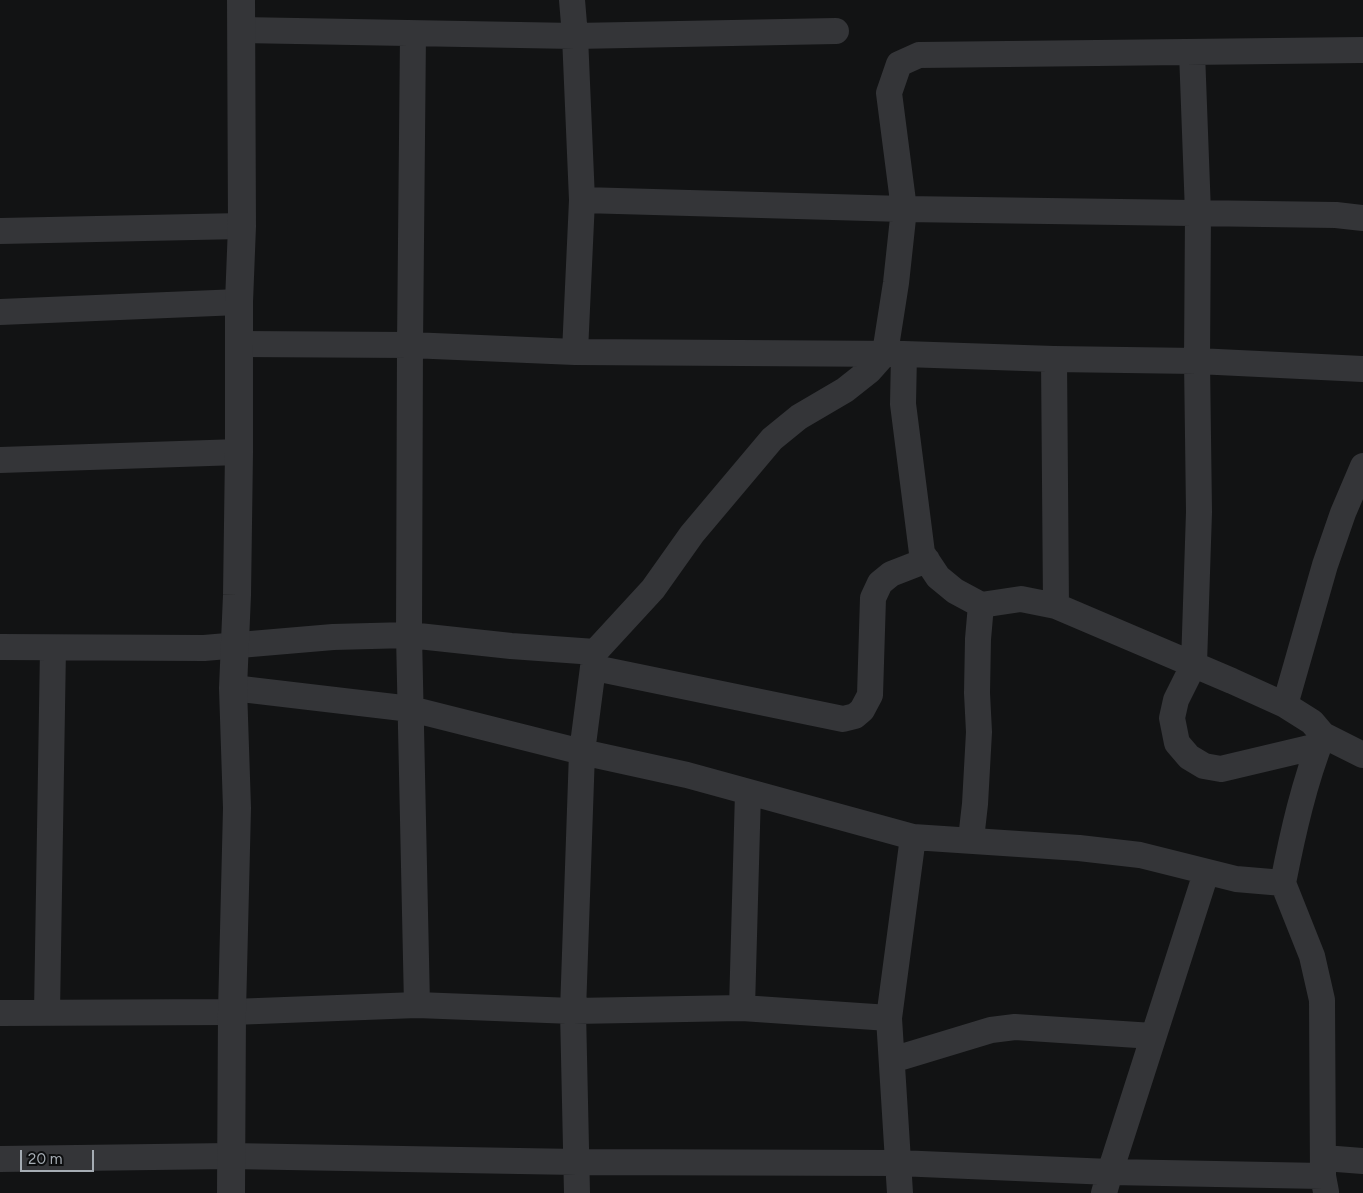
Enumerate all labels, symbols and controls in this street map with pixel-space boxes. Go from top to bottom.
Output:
scale bar [22,1140,96,1172]
text: 20 m [28,1150,62,1168]

